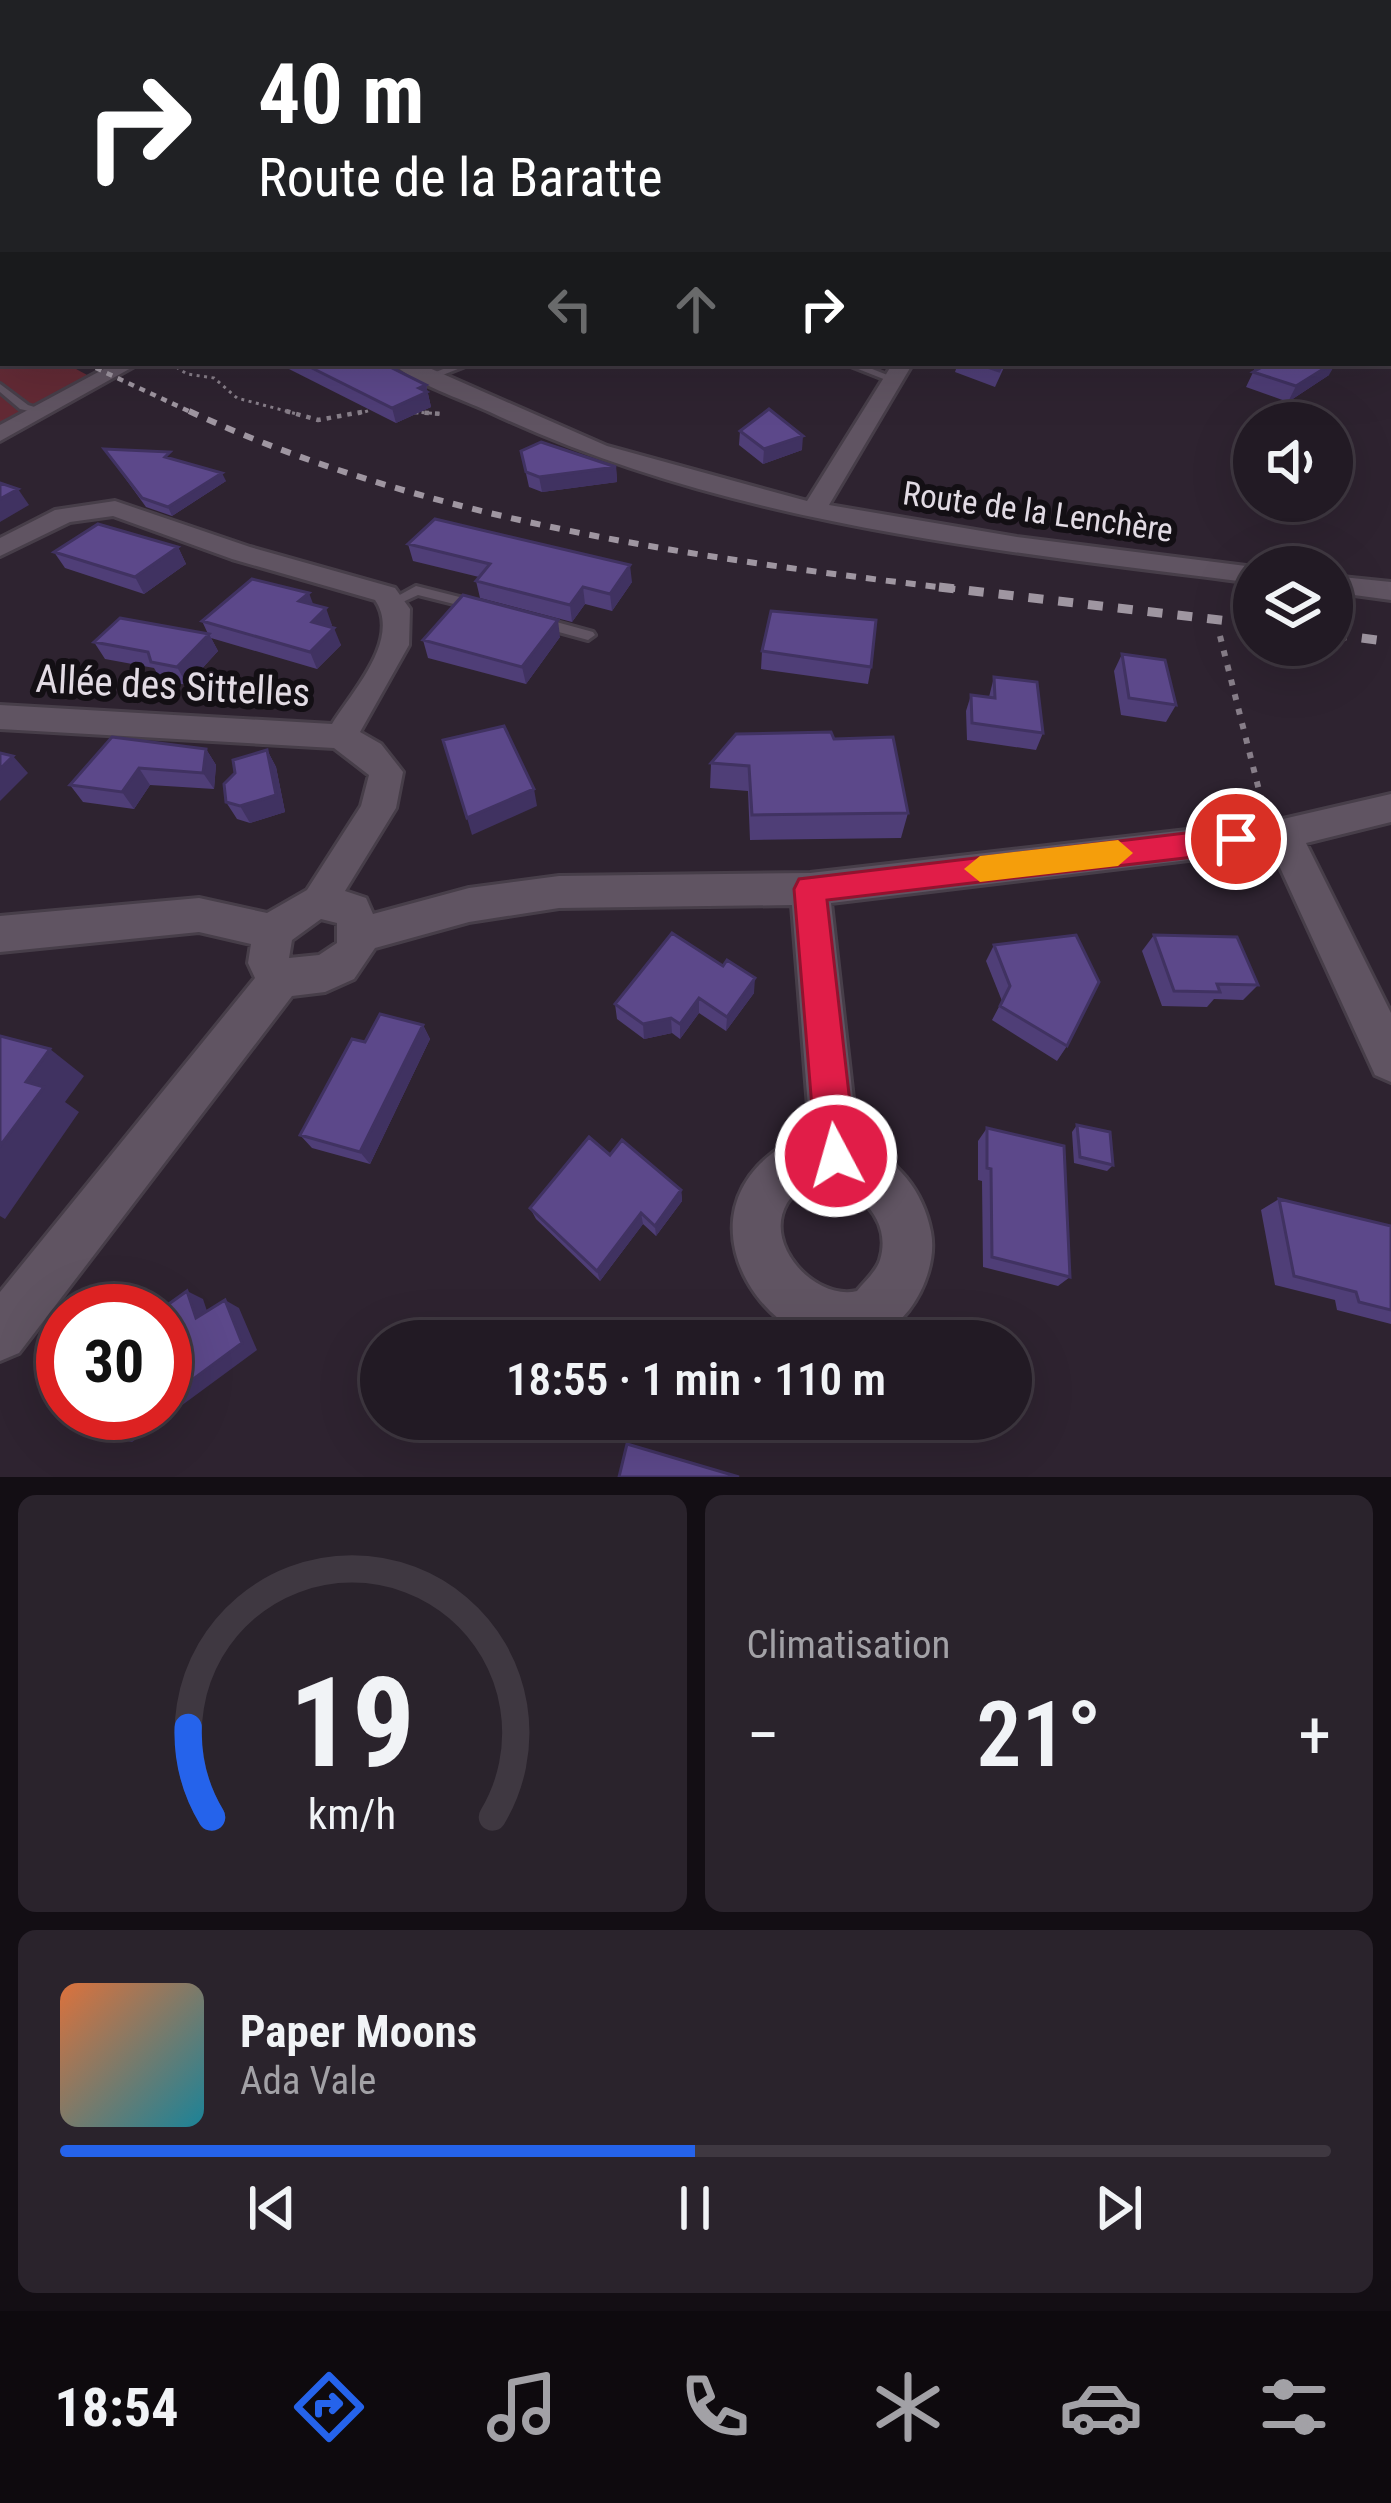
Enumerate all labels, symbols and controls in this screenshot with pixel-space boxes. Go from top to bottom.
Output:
text: 40 m [258,45,425,144]
icon: right [60,48,216,204]
text: Route de la Baratte [258,146,663,209]
icon: left [537,276,603,342]
icon: ahead [663,276,729,342]
icon: right [789,276,855,342]
map controls [1233,402,1353,666]
button: sound [1233,402,1353,522]
street label: Route de la Lenchère [900,473,1175,550]
button: layers [1233,546,1353,666]
street label: Allée des Sittelles [35,656,311,716]
pin [1185,788,1287,890]
icon: arrive [1203,806,1269,872]
position arrow [773,1093,899,1219]
speed limit sign: 30 [36,1284,192,1440]
text: 18:55 · 1 min · 110 m [506,1353,886,1406]
text: Climatisation [747,1622,950,1668]
text: 19 [289,1650,415,1796]
text: 21° [976,1683,1101,1788]
text: − [747,1697,780,1774]
text: + [1298,1697,1331,1774]
text: km/h [308,1788,396,1838]
text: Paper Moons [240,2005,477,2058]
text: Ada Vale [240,2058,376,2104]
icon: previous [239,2175,305,2241]
icon: pause [662,2175,728,2241]
icon: next [1086,2175,1152,2241]
icon: directions [287,2365,371,2449]
icon: music [480,2365,564,2449]
icon: phone [673,2365,757,2449]
icon: climate [866,2365,950,2449]
icon: car [1059,2365,1143,2449]
icon: filters [1252,2365,1336,2449]
text: 18:54 [55,2376,178,2439]

